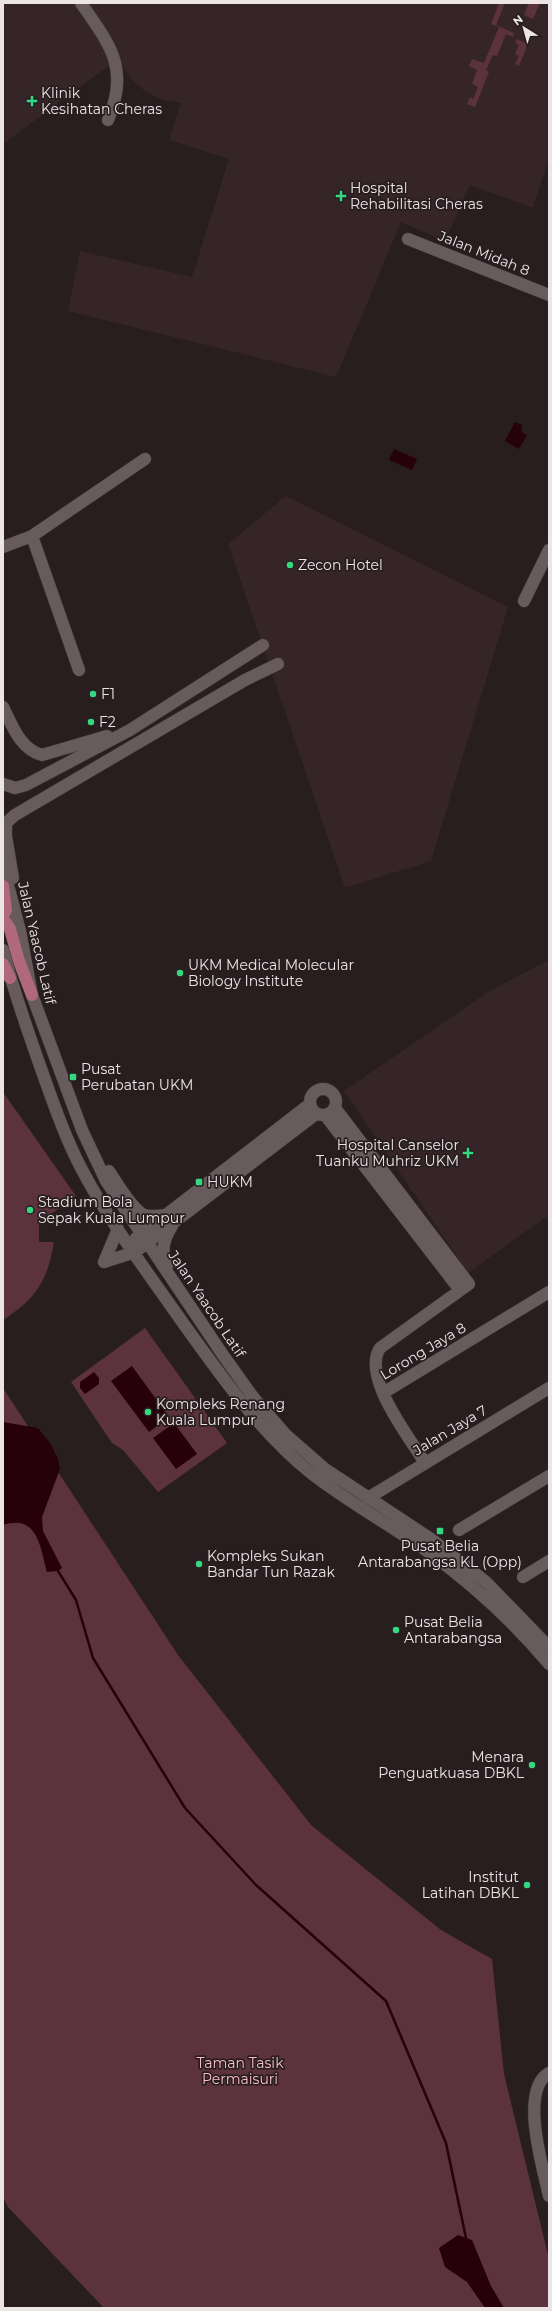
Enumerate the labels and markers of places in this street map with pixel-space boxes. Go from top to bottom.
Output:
place label: Klinik Kesihatan Cheras [41,84,162,118]
marker: Klinik Kesihatan Cheras [26,95,38,107]
place label: Hospital Rehabilitasi Cheras [350,179,483,213]
marker: Hospital Rehabilitasi Cheras [335,190,347,202]
place label: Zecon Hotel [298,556,383,574]
marker: Zecon Hotel [285,560,295,570]
place label: F1 [101,685,115,703]
marker: F1 [88,689,98,699]
place label: F2 [99,713,116,731]
marker: F2 [86,717,96,727]
place label: UKM Medical Molecular Biology Institute [188,956,354,990]
marker: UKM Medical Molecular Biology Institute [175,968,185,978]
place label: Pusat Perubatan UKM [81,1060,193,1094]
marker: Pusat Perubatan UKM [68,1072,78,1082]
place label: Hospital Canselor Tuanku Muhriz UKM [316,1136,459,1170]
marker: Hospital Canselor Tuanku Muhriz UKM [462,1147,474,1159]
place label: HUKM [207,1173,253,1191]
marker: HUKM [194,1177,204,1187]
place label: Stadium Bola Sepak Kuala Lumpur [38,1193,185,1227]
marker: Stadium Bola Sepak Kuala Lumpur [25,1205,35,1215]
place label: Kompleks Renang Kuala Lumpur [156,1395,285,1429]
marker: Kompleks Renang Kuala Lumpur [143,1407,153,1417]
marker: Pusat Belia Antarabangsa KL (Opp) [435,1526,445,1536]
place label: Pusat Belia Antarabangsa KL (Opp) [358,1537,522,1571]
place label: Kompleks Sukan Bandar Tun Razak [207,1547,335,1581]
marker: Kompleks Sukan Bandar Tun Razak [194,1559,204,1569]
place label: Pusat Belia Antarabangsa [404,1613,502,1647]
marker: Pusat Belia Antarabangsa [391,1625,401,1635]
place label: Menara Penguatkuasa DBKL [378,1748,525,1782]
marker: Menara Penguatkuasa DBKL [527,1760,537,1770]
place label: Institut Latihan DBKL [422,1868,520,1902]
marker: Institut Latihan DBKL [522,1880,532,1890]

